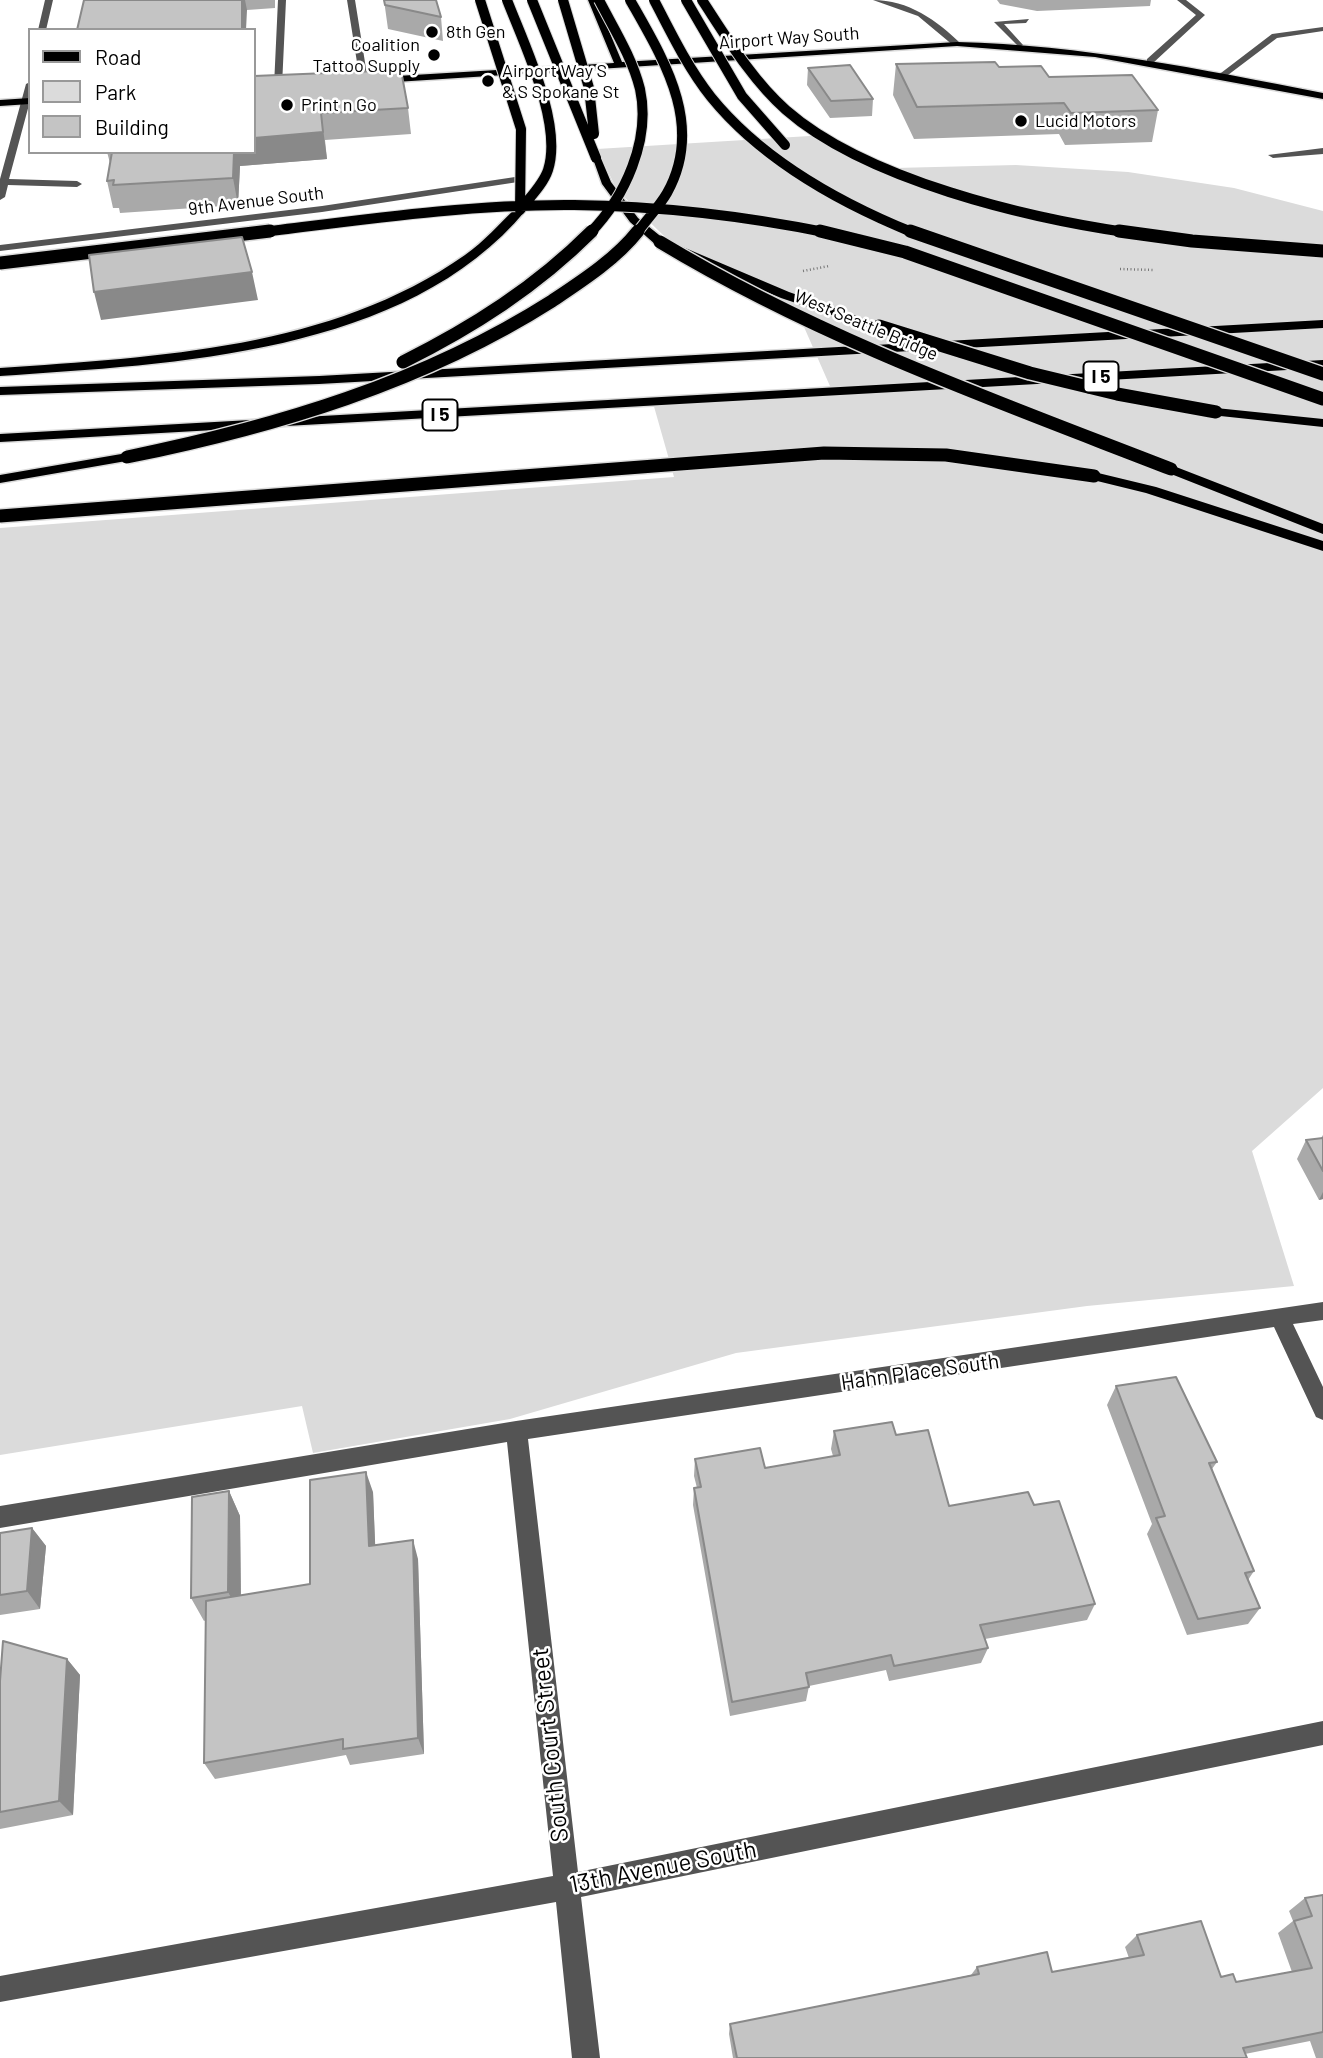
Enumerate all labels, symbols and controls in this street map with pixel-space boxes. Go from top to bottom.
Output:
place label: 8th Gen [446,21,506,43]
street label: Airport Way South [718,22,860,54]
marker: 8th Gen [424,24,440,40]
legend [28,28,256,154]
place label: Coalition Tattoo Supply [312,34,420,76]
text: Road [95,44,141,69]
marker: Coalition Tattoo Supply [426,47,442,63]
place label: Airport Way S & S Spokane St [502,60,620,102]
marker: Airport Way S & S Spokane St [480,73,496,89]
text: Park [95,79,136,104]
place label: Print n Go [301,94,377,116]
marker: Print n Go [279,97,295,113]
place label: Lucid Motors [1035,110,1136,132]
marker: Lucid Motors [1013,113,1029,129]
text: Building [95,114,169,139]
street label: 9th Avenue South [187,182,325,220]
street label: West Seattle Bridge [791,285,941,365]
road number: I 5 [1084,362,1118,392]
road number: I 5 [422,400,458,430]
street label: Hahn Place South [839,1348,1001,1396]
street label: South Court Street [525,1647,575,1843]
street label: 13th Avenue South [567,1835,759,1899]

